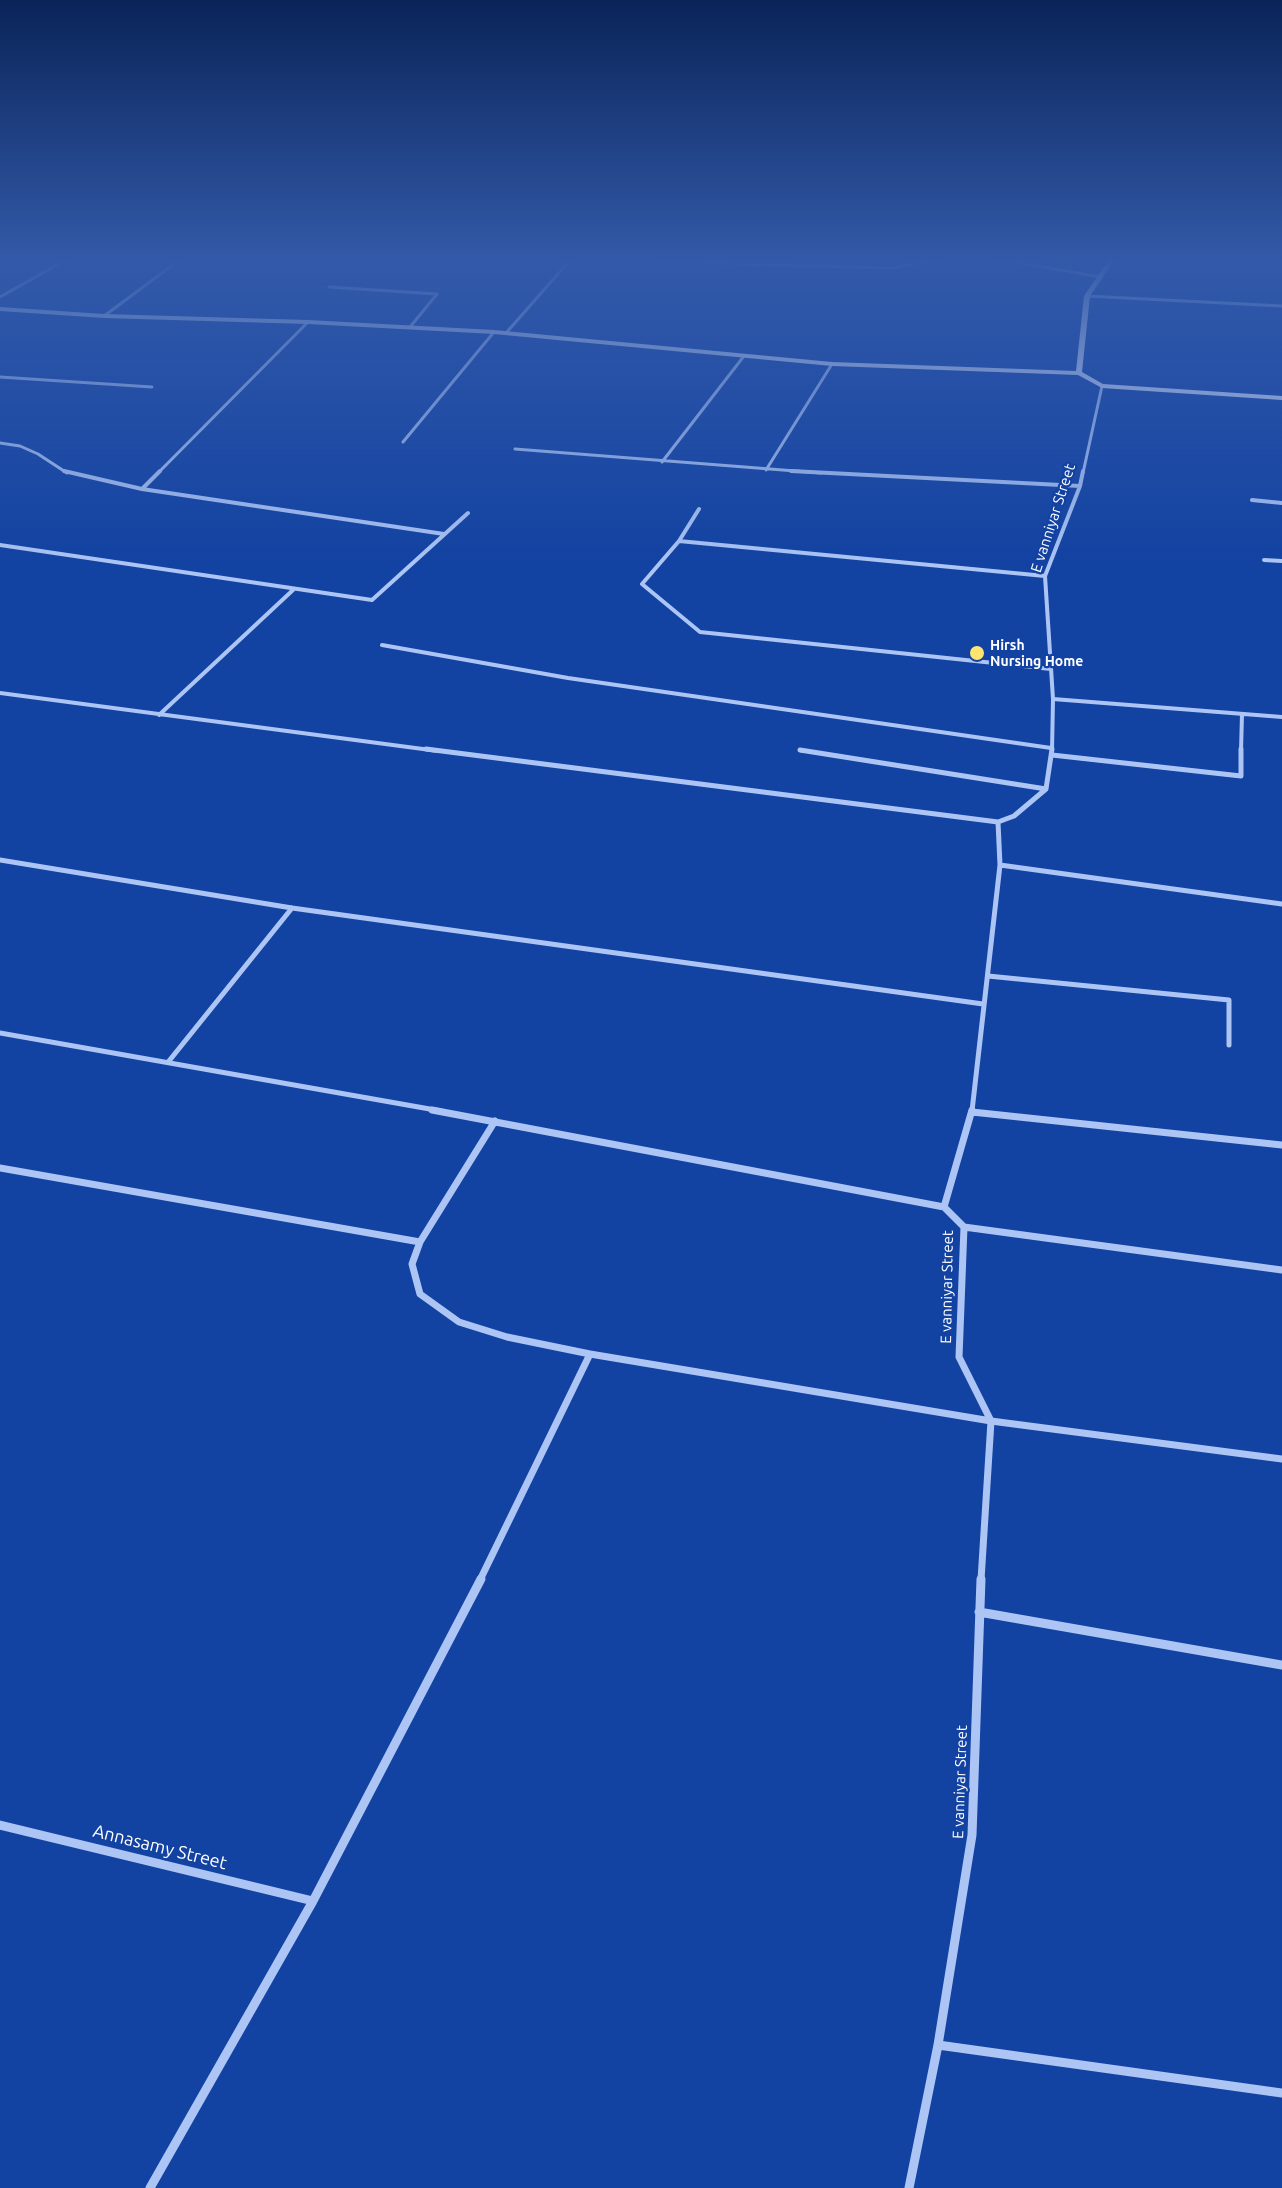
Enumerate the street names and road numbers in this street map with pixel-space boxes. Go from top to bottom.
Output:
street label: E vanniyar Street [1027,461,1079,575]
street label: E vanniyar Street [937,1230,957,1344]
street label: E vanniyar Street [949,1725,971,1839]
street label: Annasamy Street [91,1820,229,1874]

